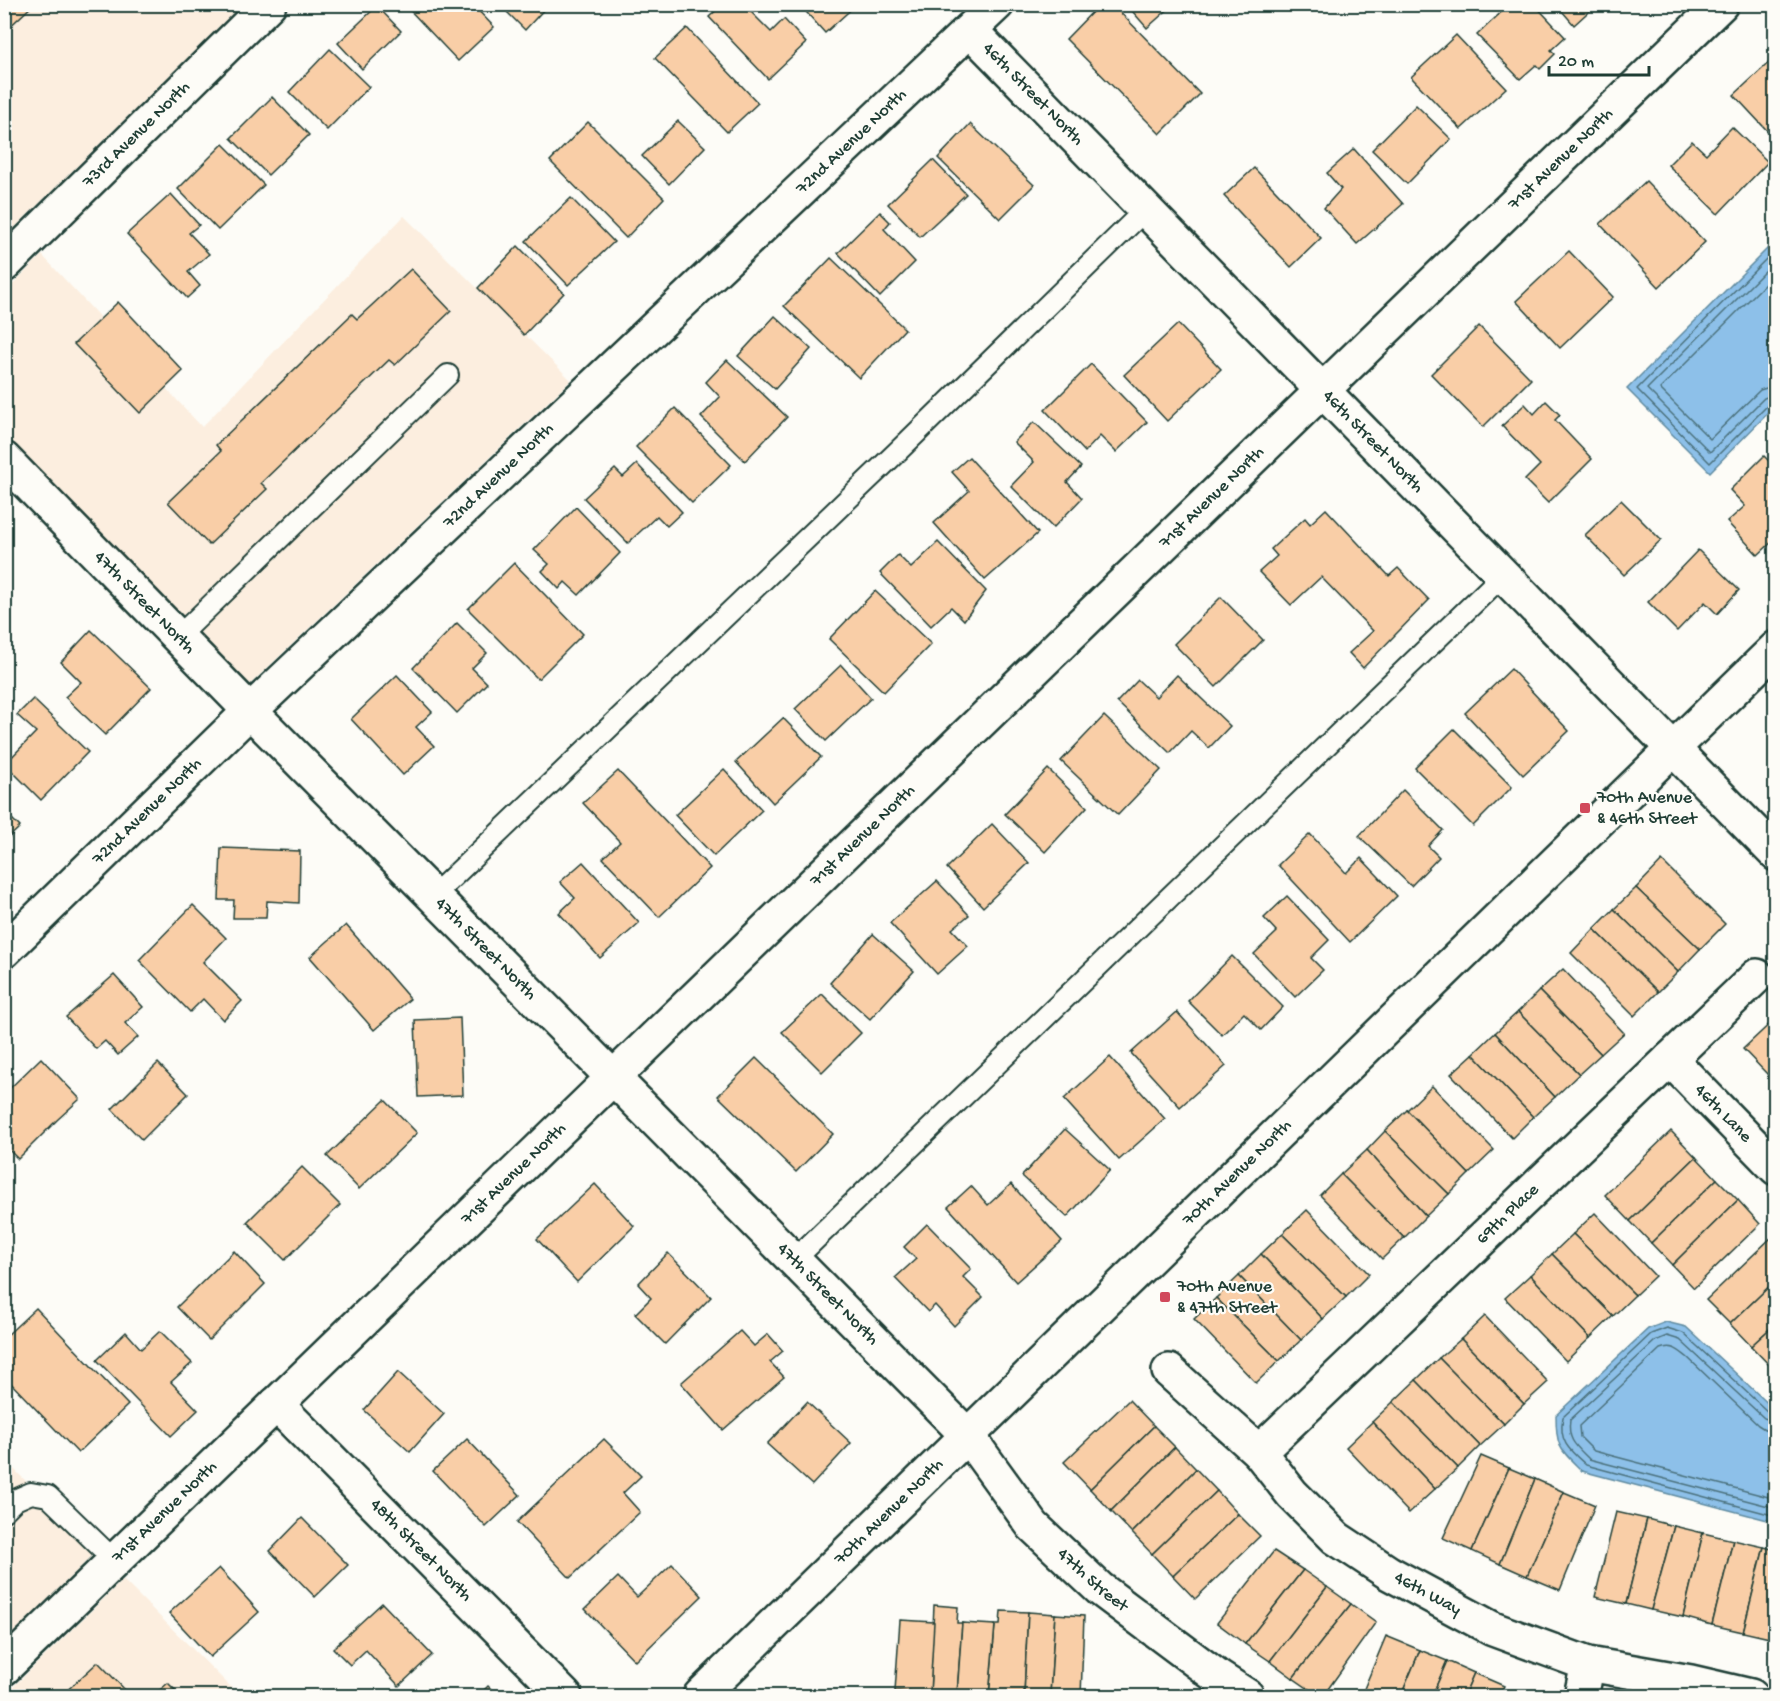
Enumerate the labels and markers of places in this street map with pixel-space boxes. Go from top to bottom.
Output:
place label: 70th Avenue & 46th Street [1596,788,1698,830]
marker: 70th Avenue & 46th Street [1578,801,1592,815]
place label: 70th Avenue & 47th Street [1176,1277,1278,1319]
marker: 70th Avenue & 47th Street [1158,1290,1172,1304]

